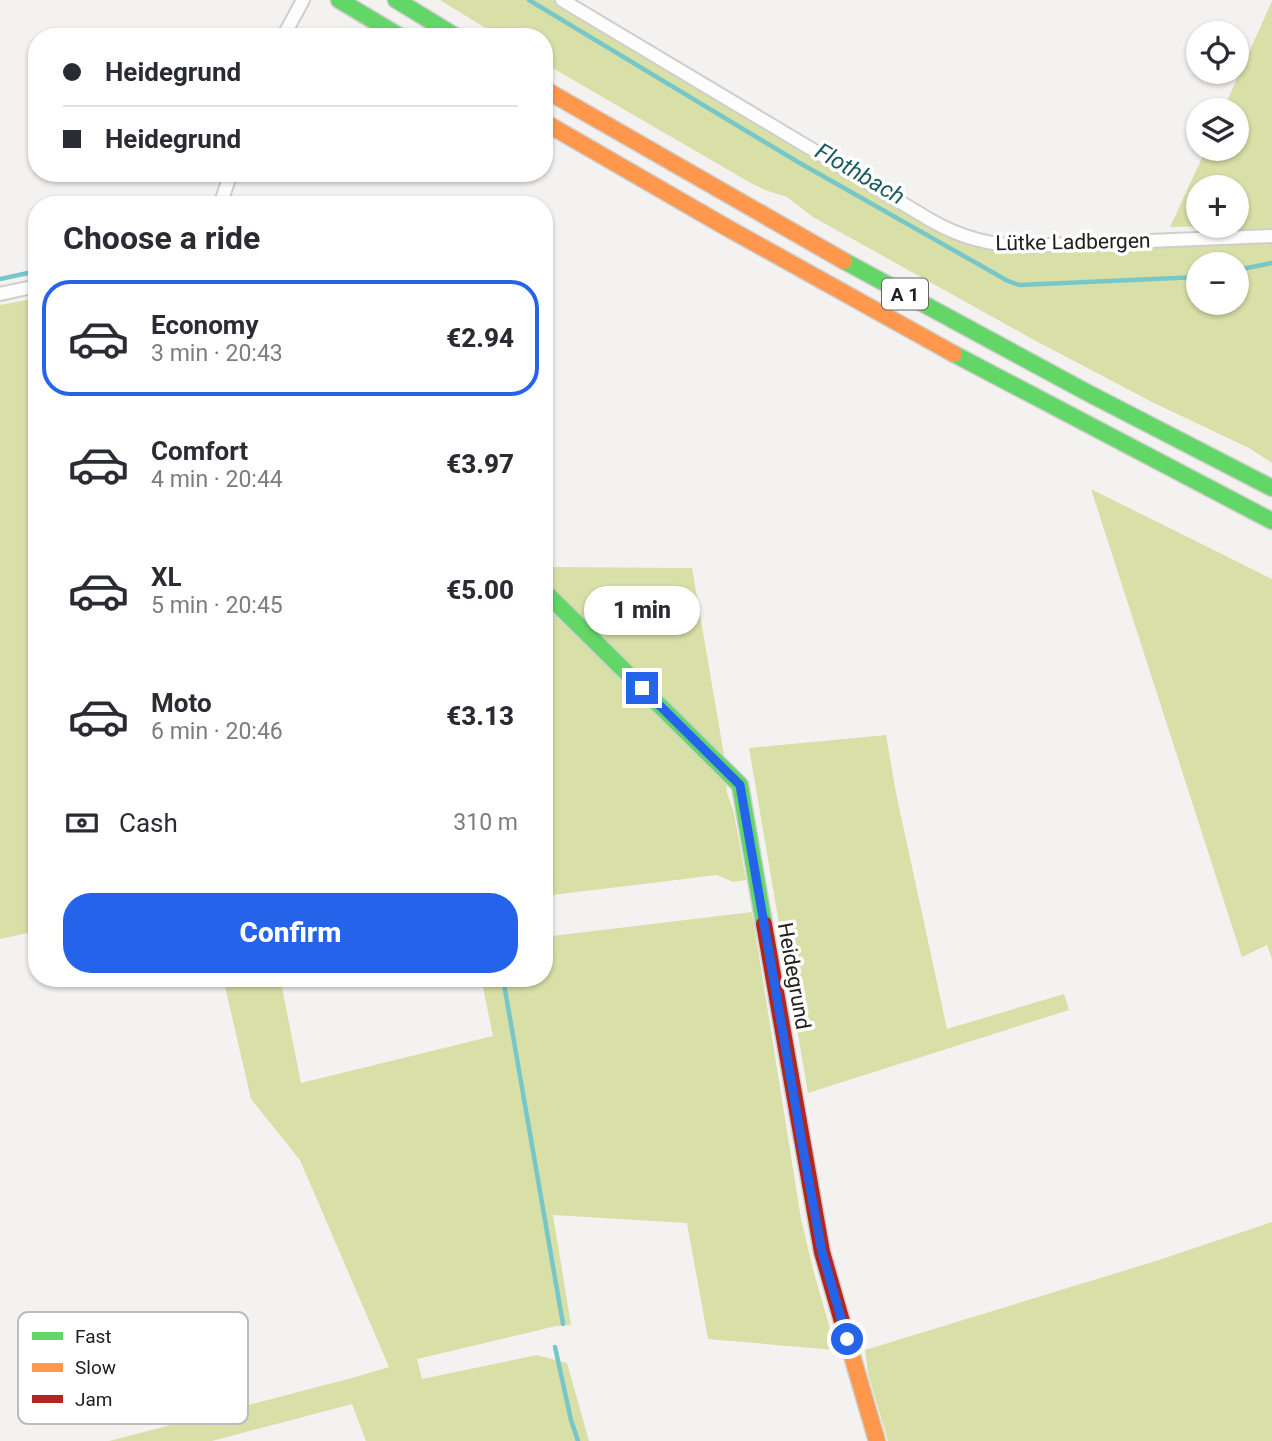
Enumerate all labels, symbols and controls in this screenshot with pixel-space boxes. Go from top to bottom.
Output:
map controls [1186,21,1249,315]
button: locate [1186,21,1249,84]
text: Heidegrund [105,57,241,87]
button: layers [1186,98,1249,161]
text: Heidegrund [105,124,241,154]
water label: Flothbach [811,138,909,210]
button: + [1186,175,1249,238]
text: Choose a ride [63,219,260,257]
street label: Lütke Ladbergen [995,229,1151,255]
button: − [1186,252,1249,315]
road number: A 1 [882,278,928,310]
icon: car [67,307,130,370]
text: Economy [151,310,258,340]
text: €2.94 [446,323,514,353]
text: 3 min · 20:43 [151,340,283,367]
icon: car [67,433,130,496]
text: Comfort [151,436,248,466]
text: €3.97 [446,449,514,479]
text: 4 min · 20:44 [151,466,283,493]
icon: car [67,559,130,622]
text: XL [151,562,182,592]
text: €5.00 [446,575,514,605]
callout: 1 min [584,586,700,636]
text: 5 min · 20:45 [151,592,283,619]
text: 1 min [613,597,671,624]
route end [626,672,658,704]
icon: car [67,685,130,748]
text: Moto [151,688,212,718]
text: €3.13 [446,701,514,731]
text: 6 min · 20:46 [151,718,283,745]
icon: cash [63,804,101,842]
text: Cash [119,808,178,838]
text: 310 m [453,809,518,836]
button: Confirm [63,893,518,973]
street label: Heidegrund [773,921,815,1031]
legend [18,1312,248,1424]
route start [831,1323,863,1355]
text: Fast [75,1325,112,1348]
text: Slow [75,1356,116,1379]
text: Jam [75,1388,112,1411]

